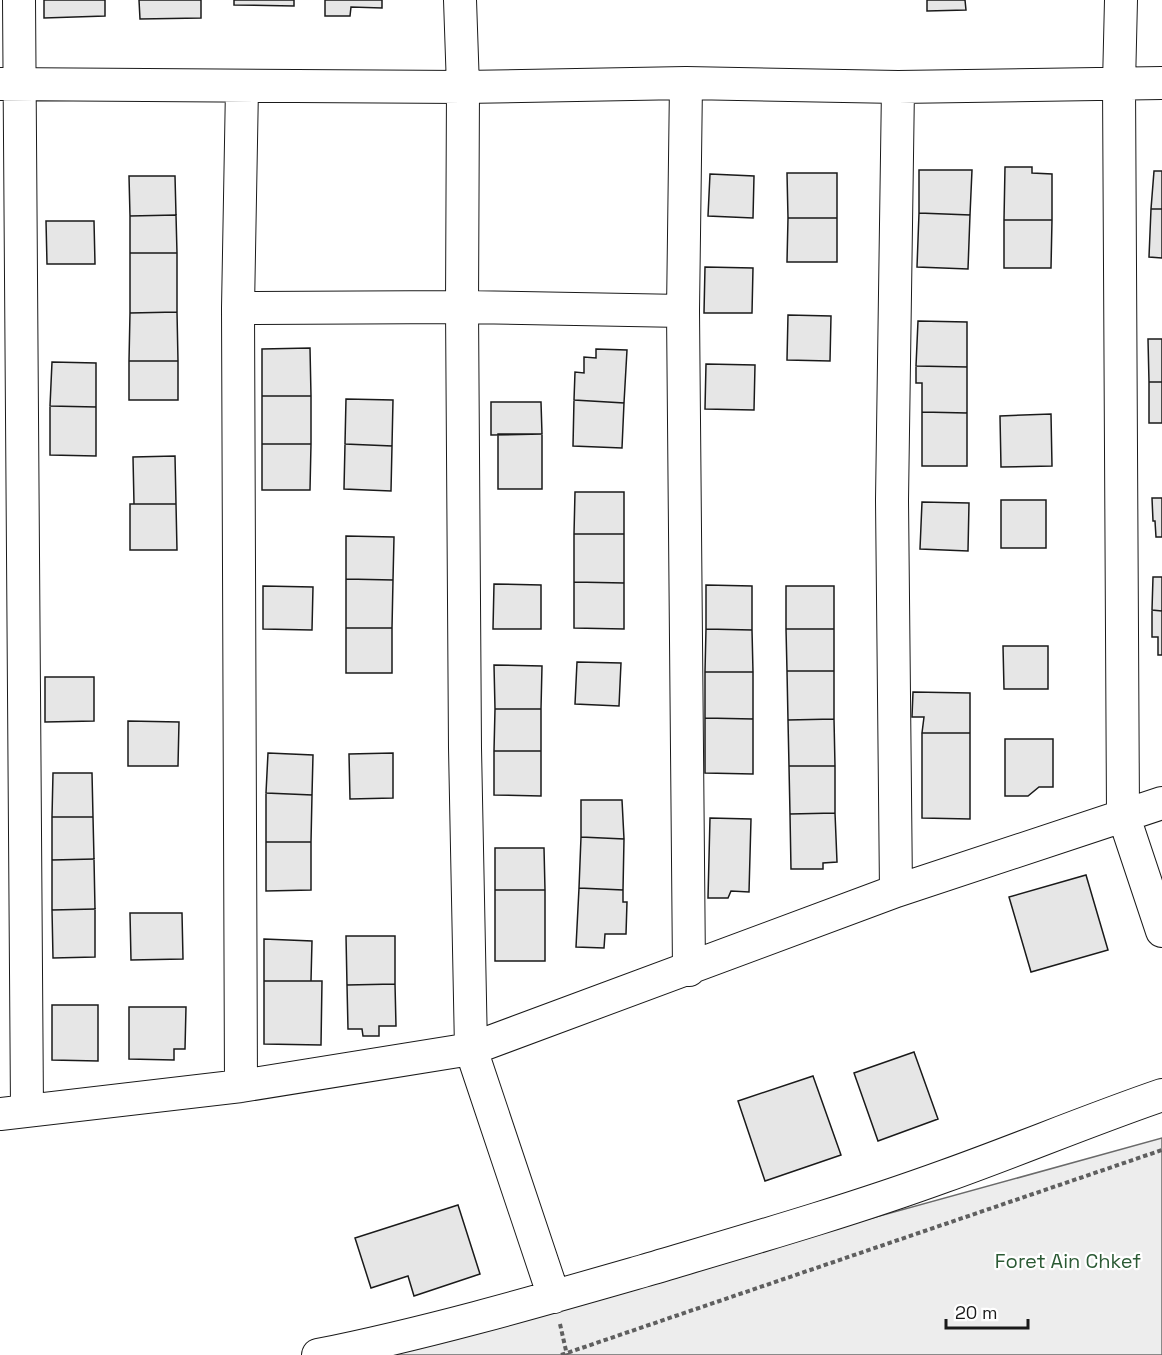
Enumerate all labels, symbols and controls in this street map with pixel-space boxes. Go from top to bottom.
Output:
park label: Foret Ain Chkef [995,1248,1141,1274]
scale bar [946,1292,1028,1330]
text: 20 m [955,1301,998,1324]

